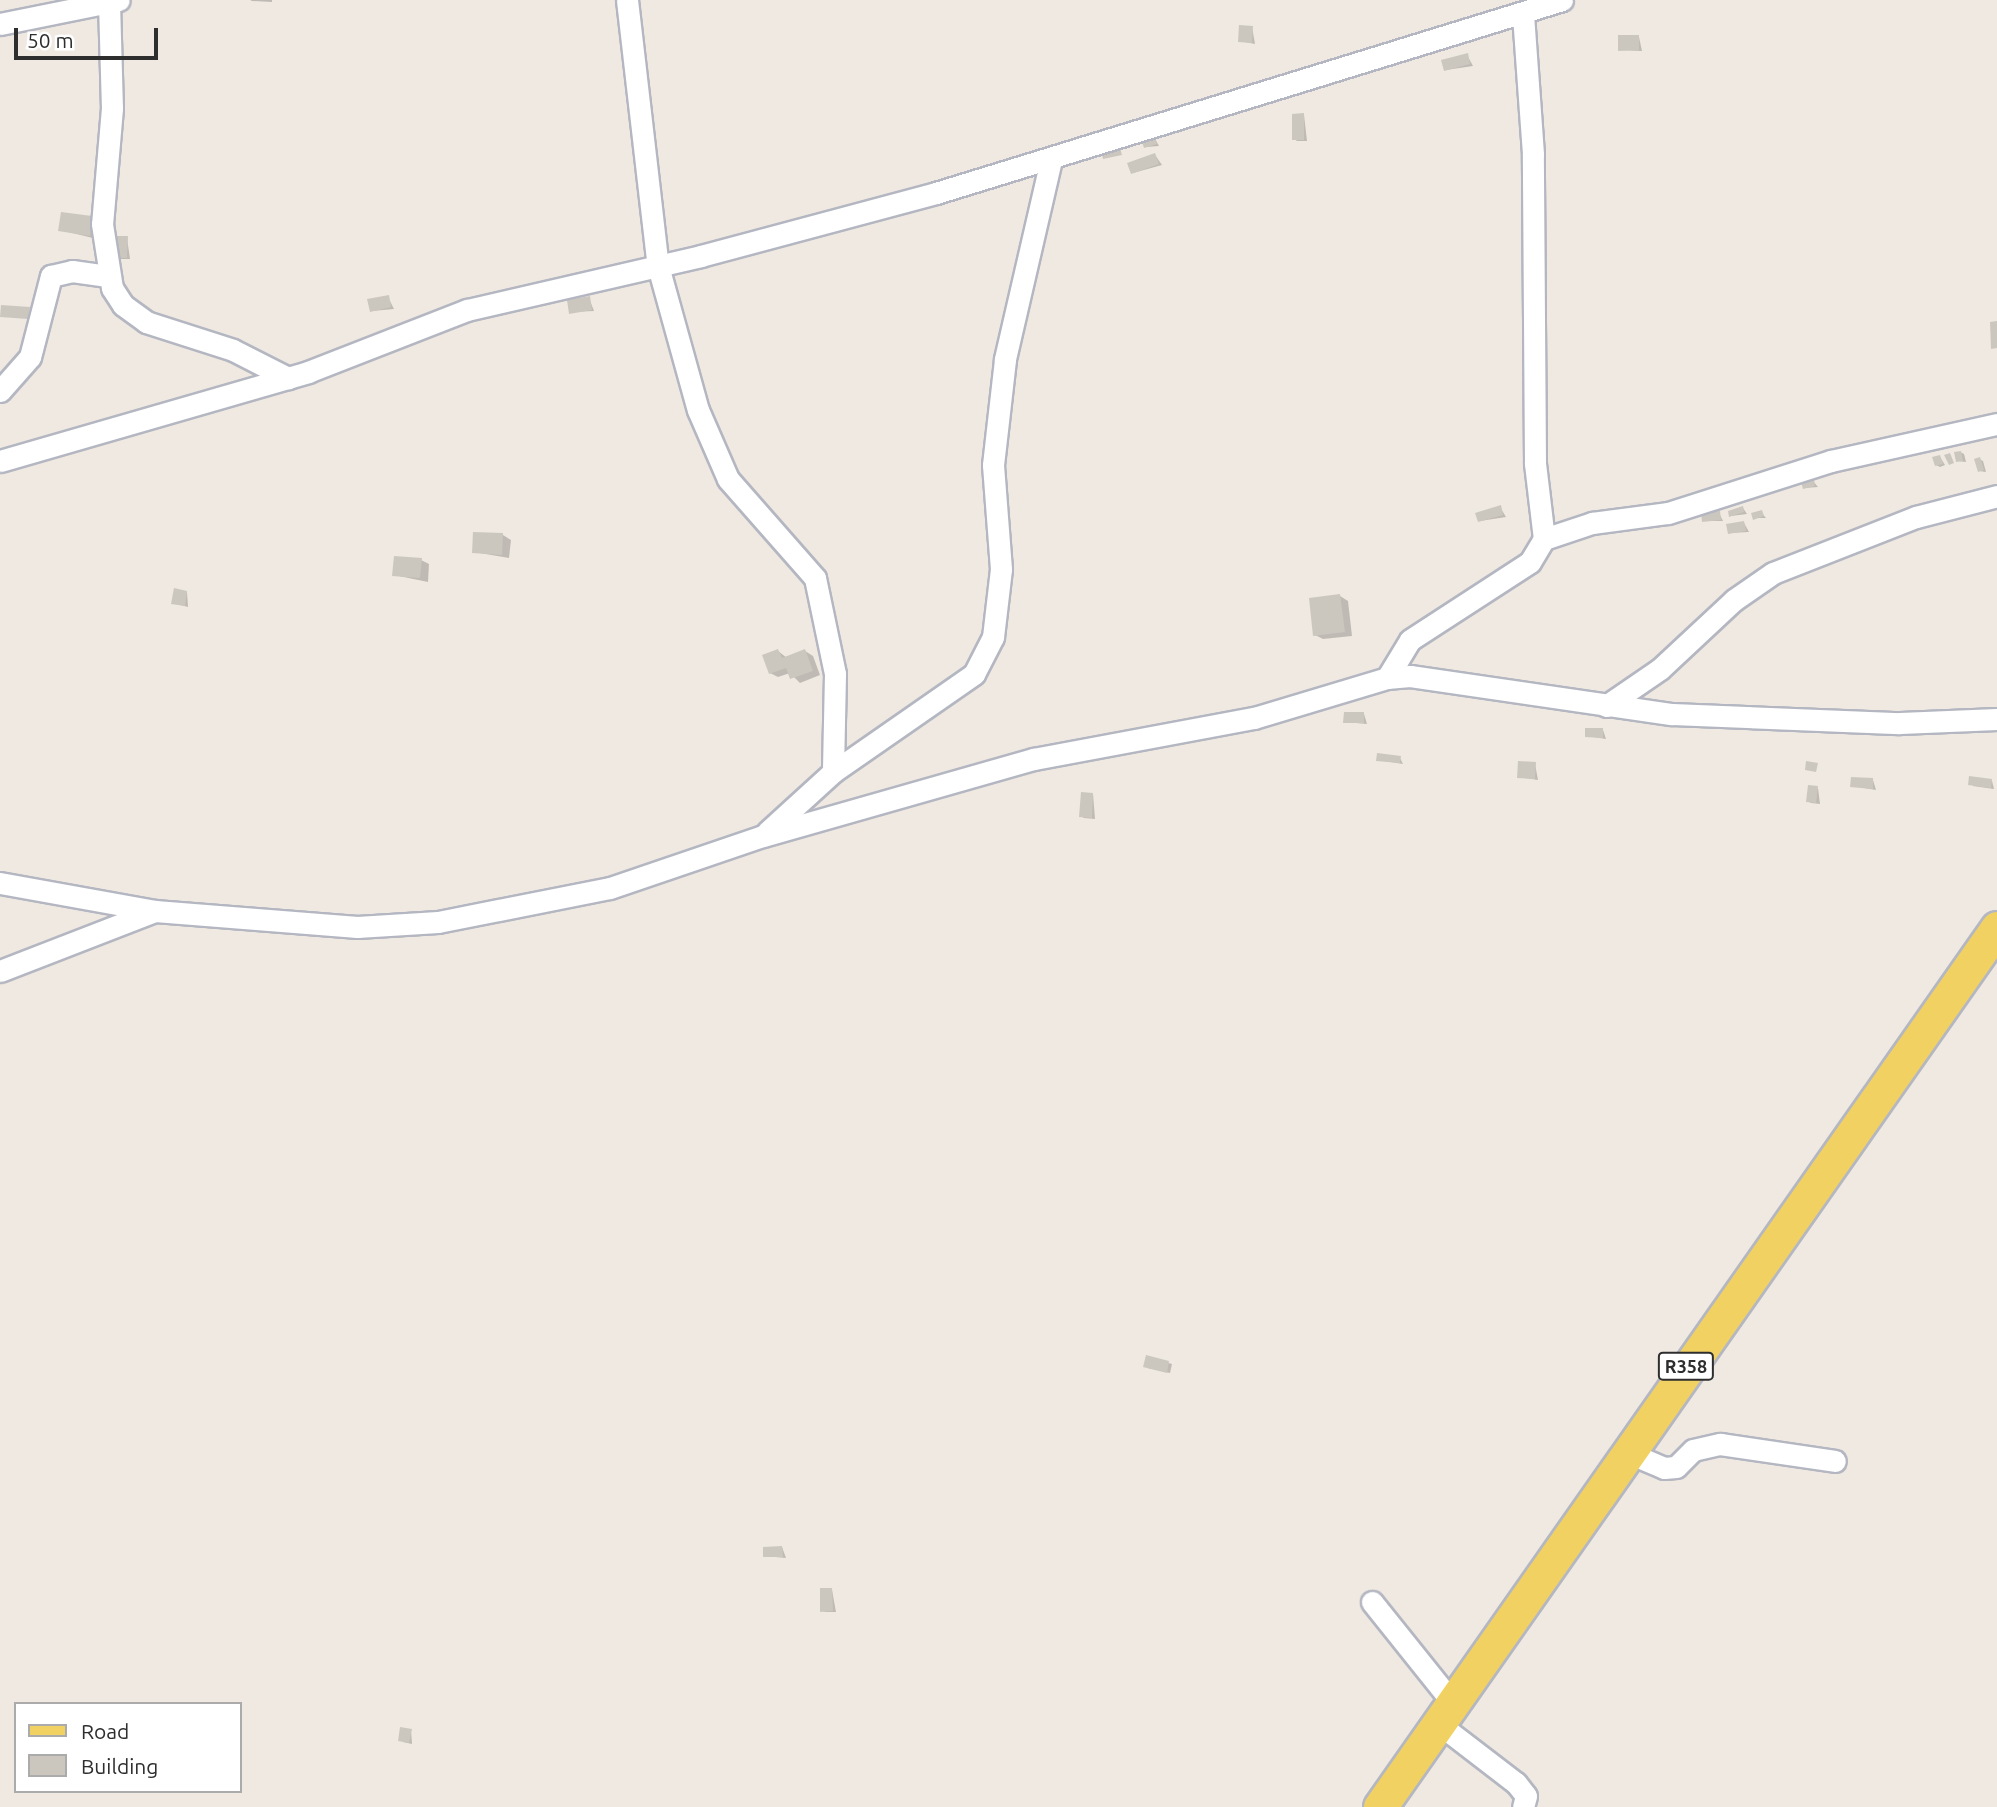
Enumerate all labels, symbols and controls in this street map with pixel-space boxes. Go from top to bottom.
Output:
scale bar [18,14,161,58]
text: 50 m [27,28,74,52]
road number: R358 [1656,1352,1716,1380]
legend [14,1702,242,1793]
text: Road [81,1719,129,1743]
text: Building [81,1754,158,1778]

